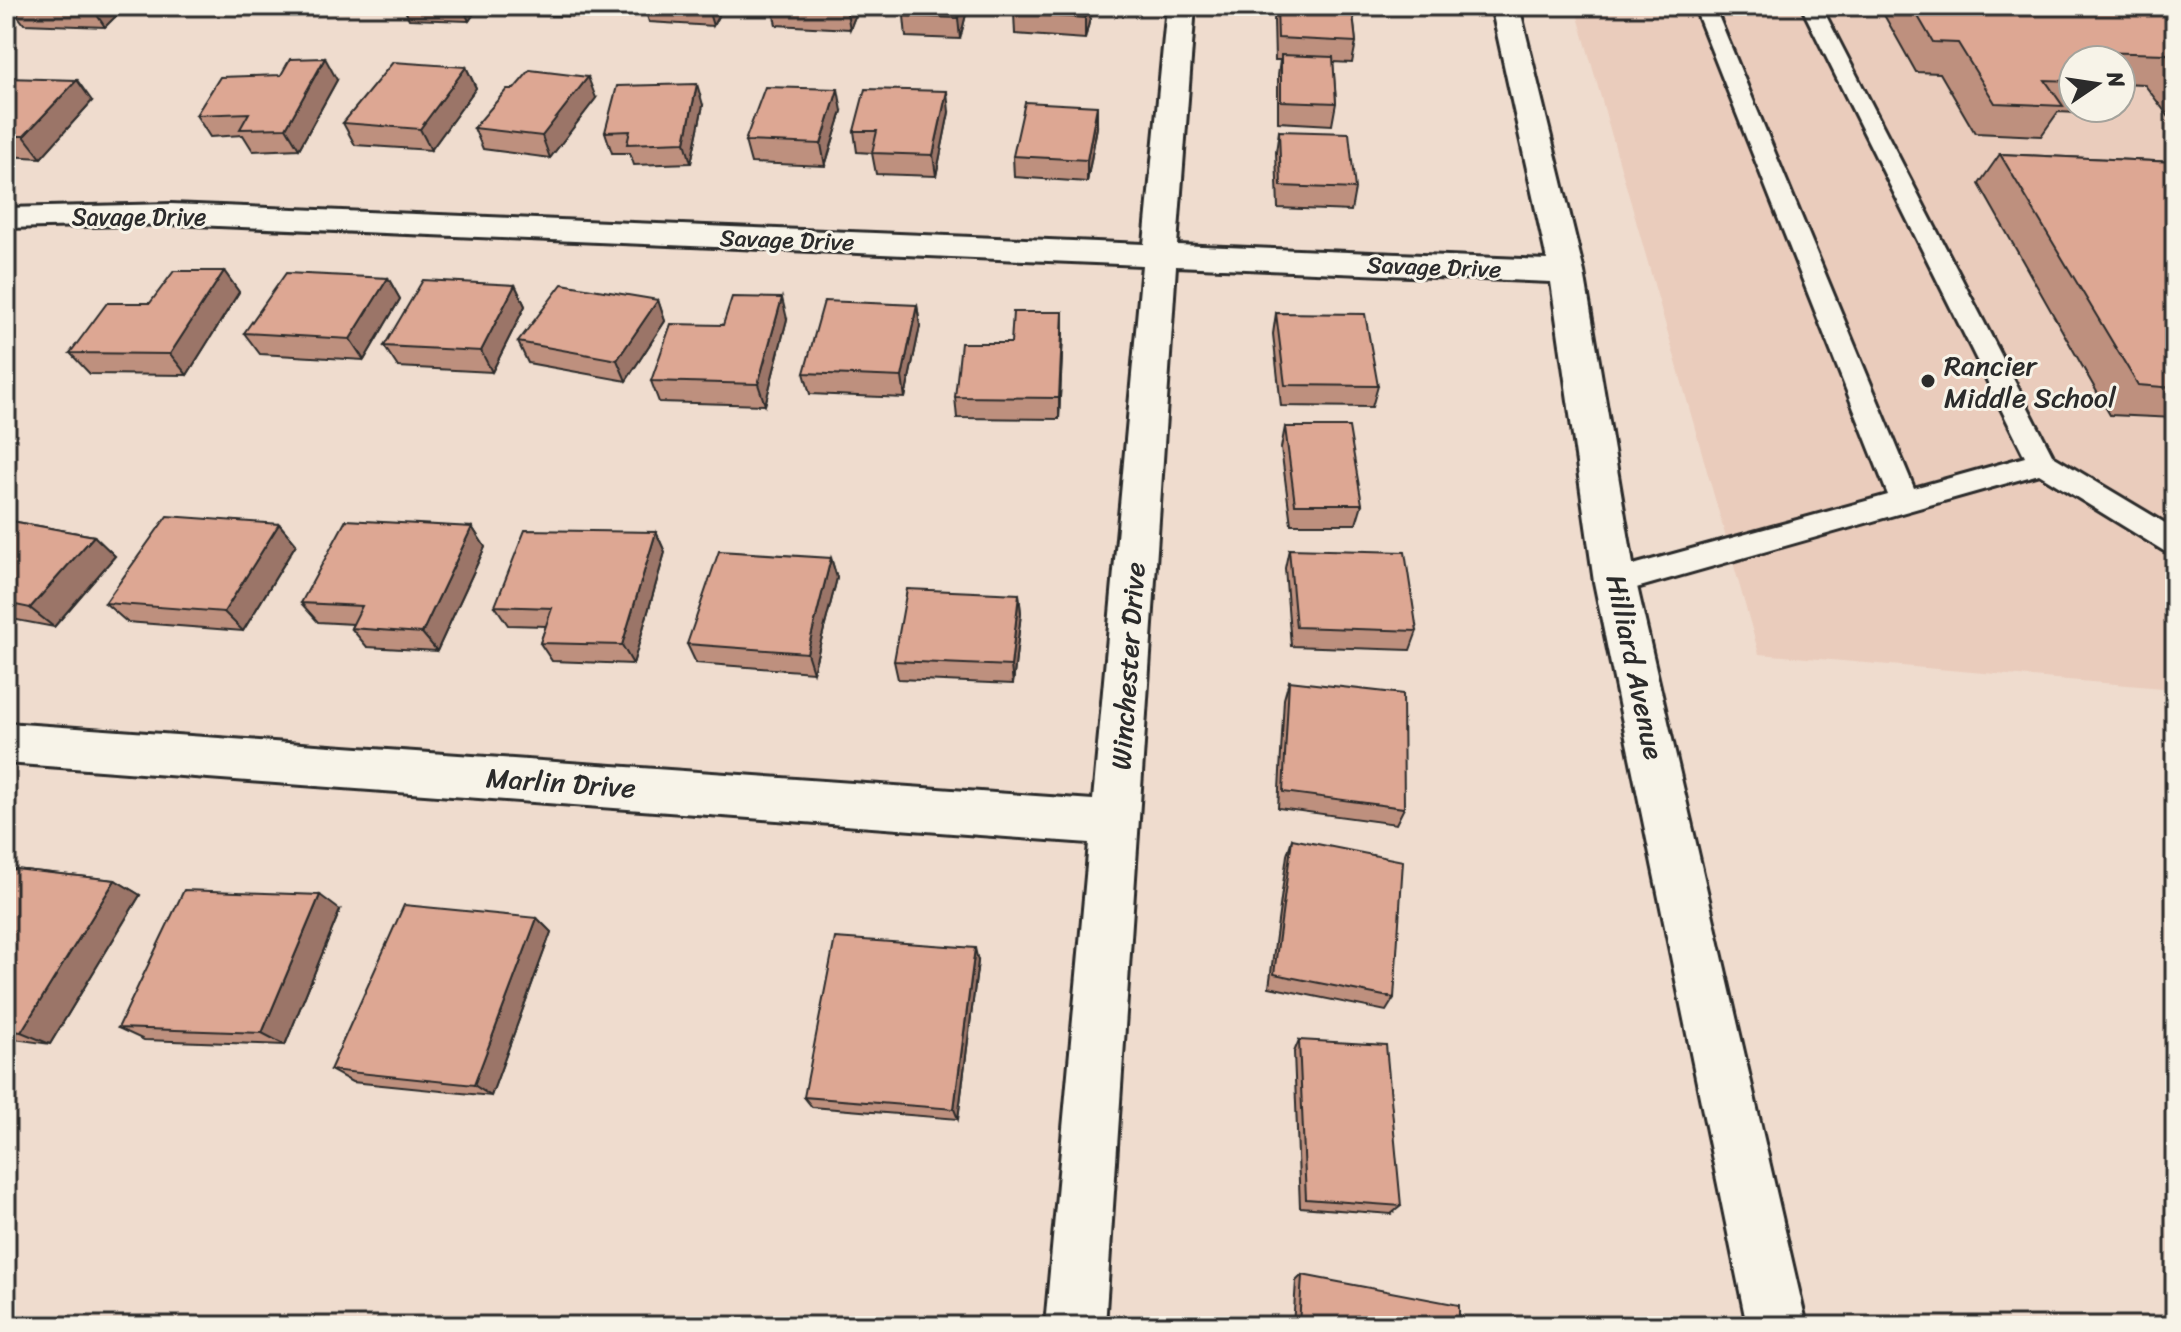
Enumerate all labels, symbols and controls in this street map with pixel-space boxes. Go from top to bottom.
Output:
north arrow [2057,44,2137,124]
text: N [2095,67,2137,92]
street label: Savage Drive [72,196,206,238]
street label: Savage Drive [719,217,855,263]
street label: Savage Drive [1366,244,1502,290]
place label: Rancier Middle School [1944,341,2117,422]
marker: Rancier Middle School [1919,372,1937,390]
street label: Winchester Drive [1096,560,1160,772]
street label: Hilliard Avenue [1591,570,1679,764]
street label: Marlin Drive [484,753,638,813]

